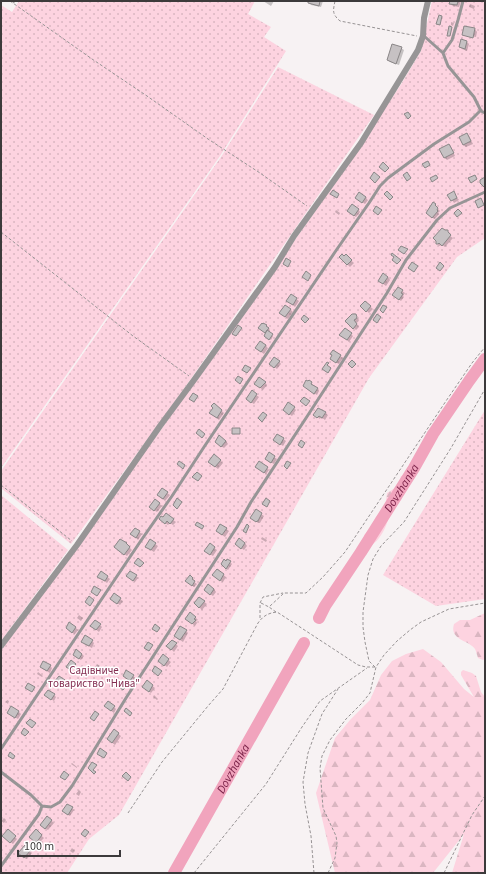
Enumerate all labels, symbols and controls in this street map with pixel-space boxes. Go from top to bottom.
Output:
water label: Dovzhanka [380,461,424,516]
park label: Садівниче товариство "Нива" [48,663,140,691]
water label: Dovzhanka [213,740,255,797]
scale bar [18,832,120,858]
text: 100 m [24,838,54,855]

